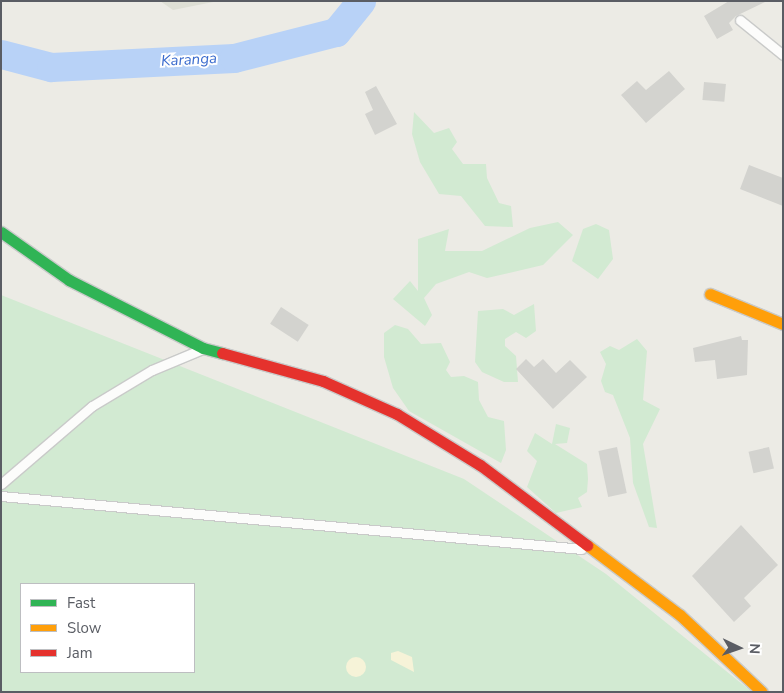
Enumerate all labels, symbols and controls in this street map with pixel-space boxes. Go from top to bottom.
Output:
water label: Karanga [161,50,217,70]
legend [20,583,195,673]
text: Fast [67,593,95,613]
text: Slow [67,618,101,638]
north arrow [714,623,764,673]
text: Jam [67,643,93,663]
text: N [745,643,764,655]

